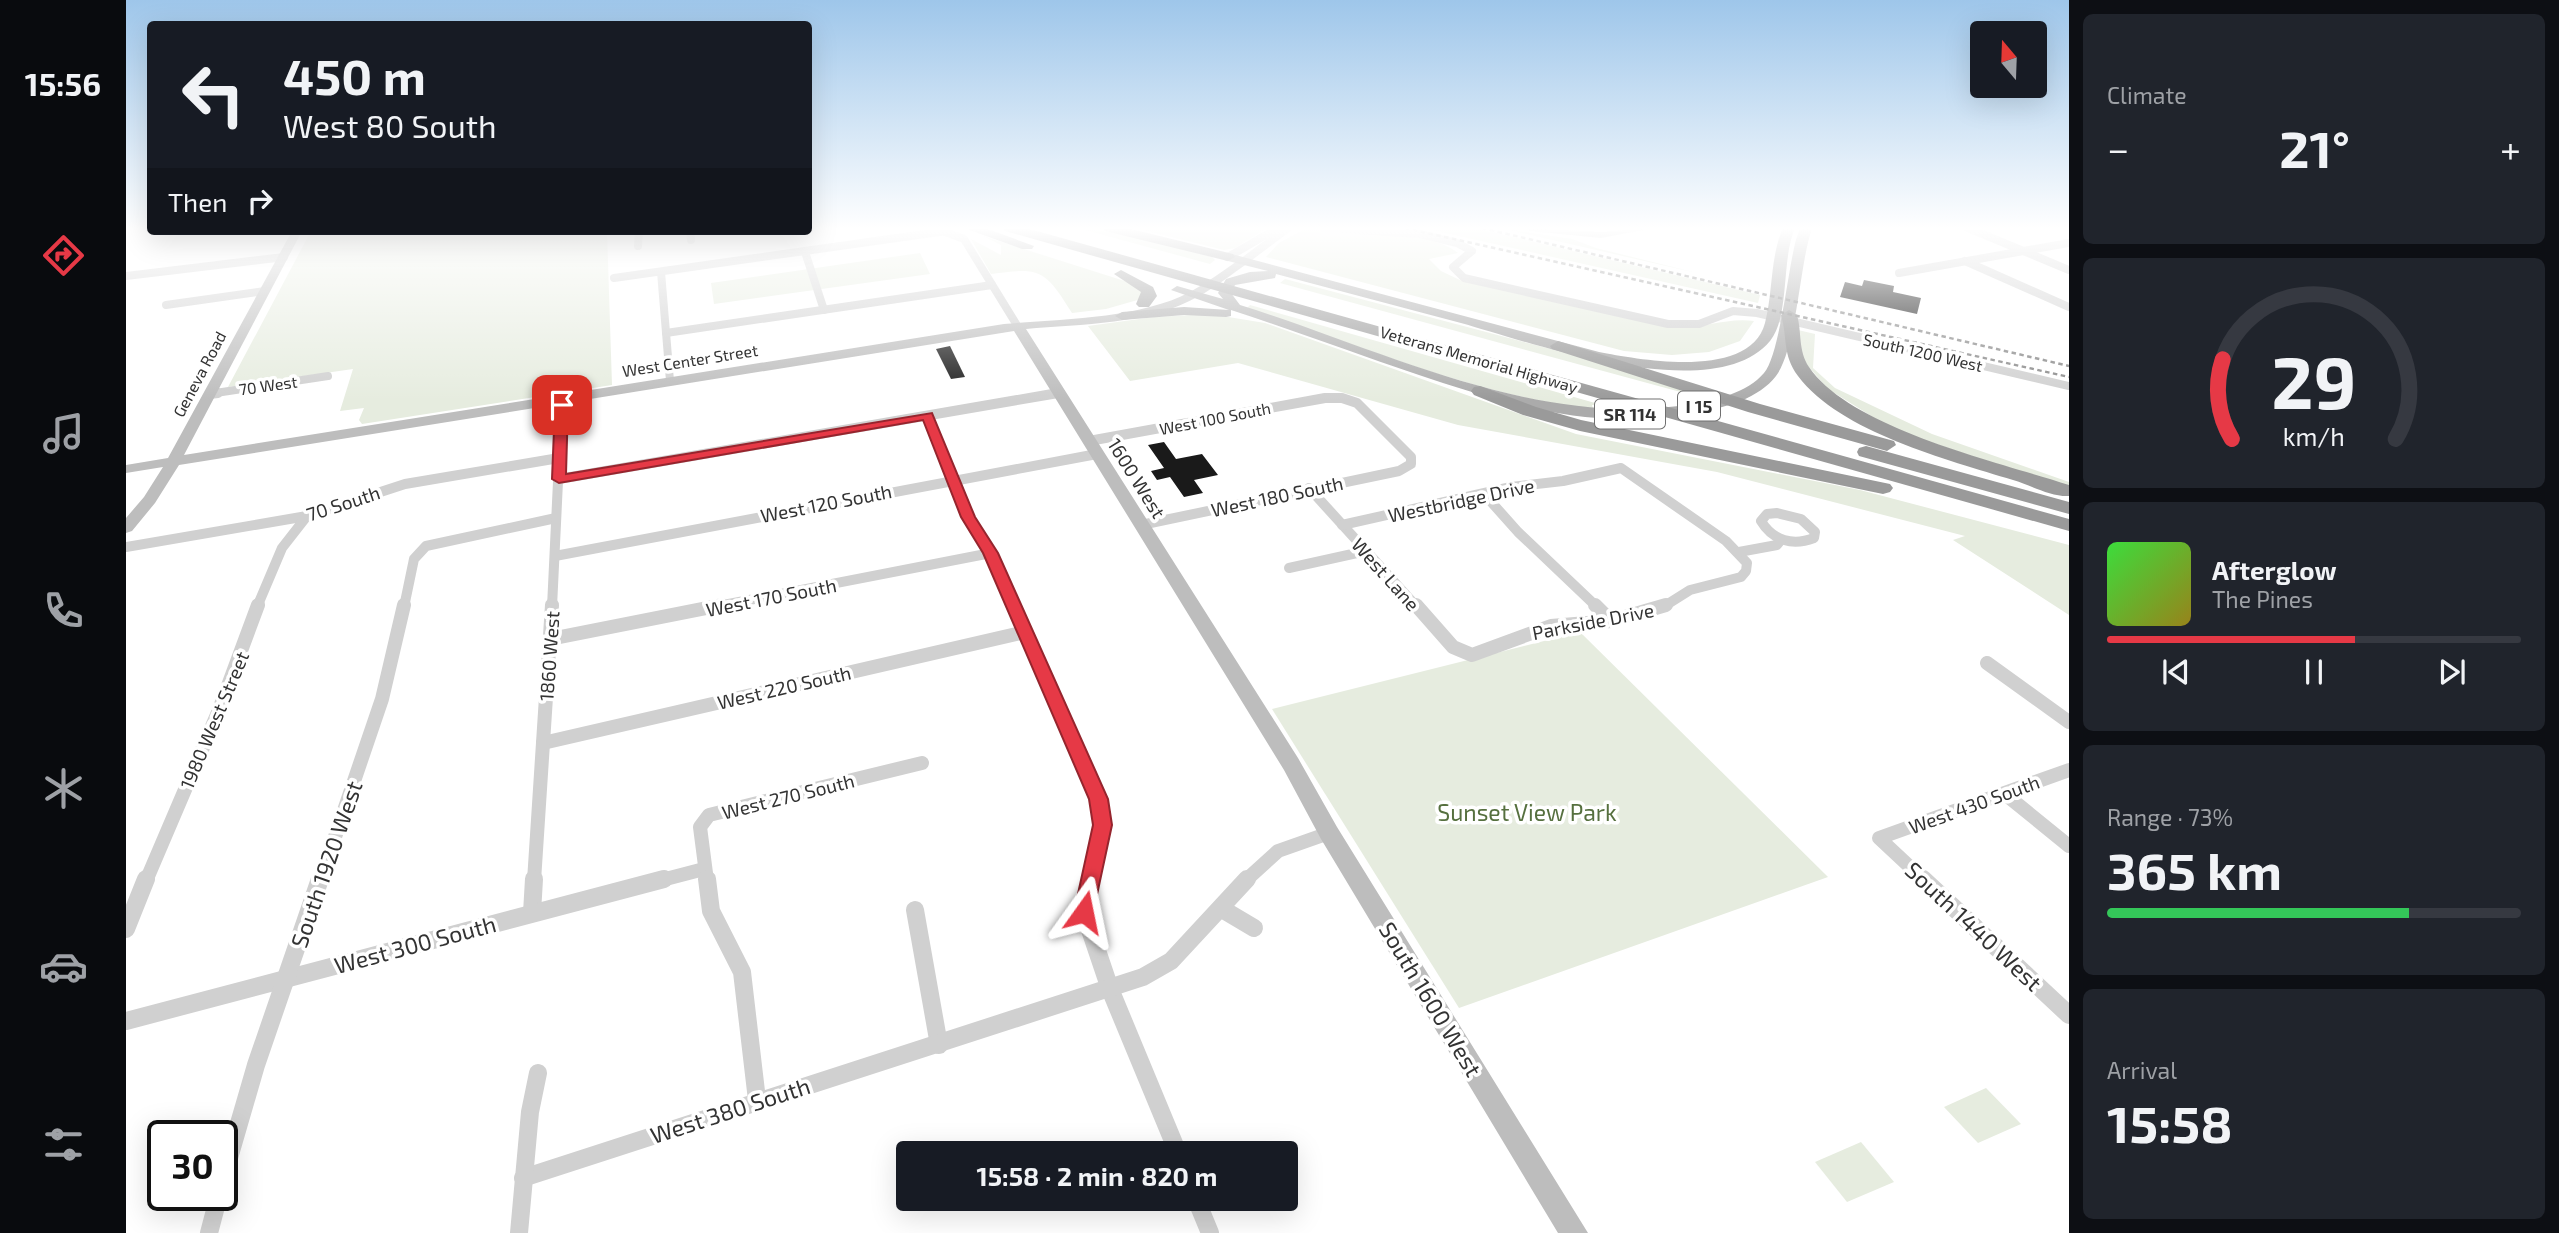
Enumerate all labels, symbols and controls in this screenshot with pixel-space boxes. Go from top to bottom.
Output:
north arrow [1970,21,2048,98]
map controls [1970,21,2047,98]
text: 450 m [283,46,426,105]
icon: left [168,49,259,140]
text: 15:56 [25,64,101,102]
text: Climate [2107,81,2187,109]
text: West 80 South [283,106,497,144]
text: 21° [2279,116,2350,178]
text: − [2107,125,2129,171]
text: + [2500,125,2521,171]
icon: right [241,182,279,220]
text: Then [168,186,227,217]
icon: directions [39,231,88,280]
street label: Veterans Memorial Highway [1378,322,1581,396]
street label: Geneva Road [169,328,229,420]
street label: South 1200 West [1861,329,1985,375]
text: 29 [2271,336,2357,424]
street label: West Center Street [621,340,759,380]
street label: 70 West [238,371,298,399]
pin [532,375,592,435]
icon: arrive [543,386,581,424]
road number: I 15 [1678,392,1720,420]
street label: West 100 South [1158,398,1272,438]
road number: SR 114 [1595,400,1665,428]
icon: music [39,409,88,458]
text: km/h [2283,420,2345,450]
street label: 1600 West [1103,434,1171,522]
street label: West 180 South [1209,471,1345,521]
street label: Westbridge Drive [1386,473,1536,527]
street label: West 120 South [758,479,894,527]
street label: 70 South [303,480,383,526]
street label: West Lane [1347,533,1425,615]
text: Afterglow [2212,554,2337,585]
street label: West 170 South [704,573,838,621]
text: The Pines [2212,585,2313,613]
icon: phone [39,586,88,635]
street label: Parkside Drive [1530,598,1656,644]
street label: 1860 West [534,610,564,702]
street label: 1980 West Street [175,648,253,792]
icon: previous [2157,653,2195,691]
icon: pause [2295,653,2333,691]
icon: next [2433,653,2471,691]
street label: West 220 South [715,660,853,714]
icon: climate [39,764,88,813]
street label: West 270 South [719,768,857,824]
street label: West 430 South [1905,770,2043,838]
street label: South 1920 West [284,777,368,951]
park label: Sunset View Park [1437,798,1617,826]
text: Range · 73% [2107,803,2233,831]
text: 365 km [2107,838,2282,900]
street label: South 1440 West [1900,856,2048,997]
position arrow [1047,875,1121,949]
street label: West 300 South [331,909,499,979]
street label: South 1600 West [1374,917,1488,1082]
icon: car [39,942,88,991]
text: Arrival [2107,1056,2177,1084]
street label: West 380 South [647,1071,813,1149]
text: 15:58 [2107,1091,2233,1153]
icon: filters [39,1120,88,1169]
speed limit sign: 30 [147,1120,238,1211]
text: 15:58 · 2 min · 820 m [977,1160,1218,1191]

